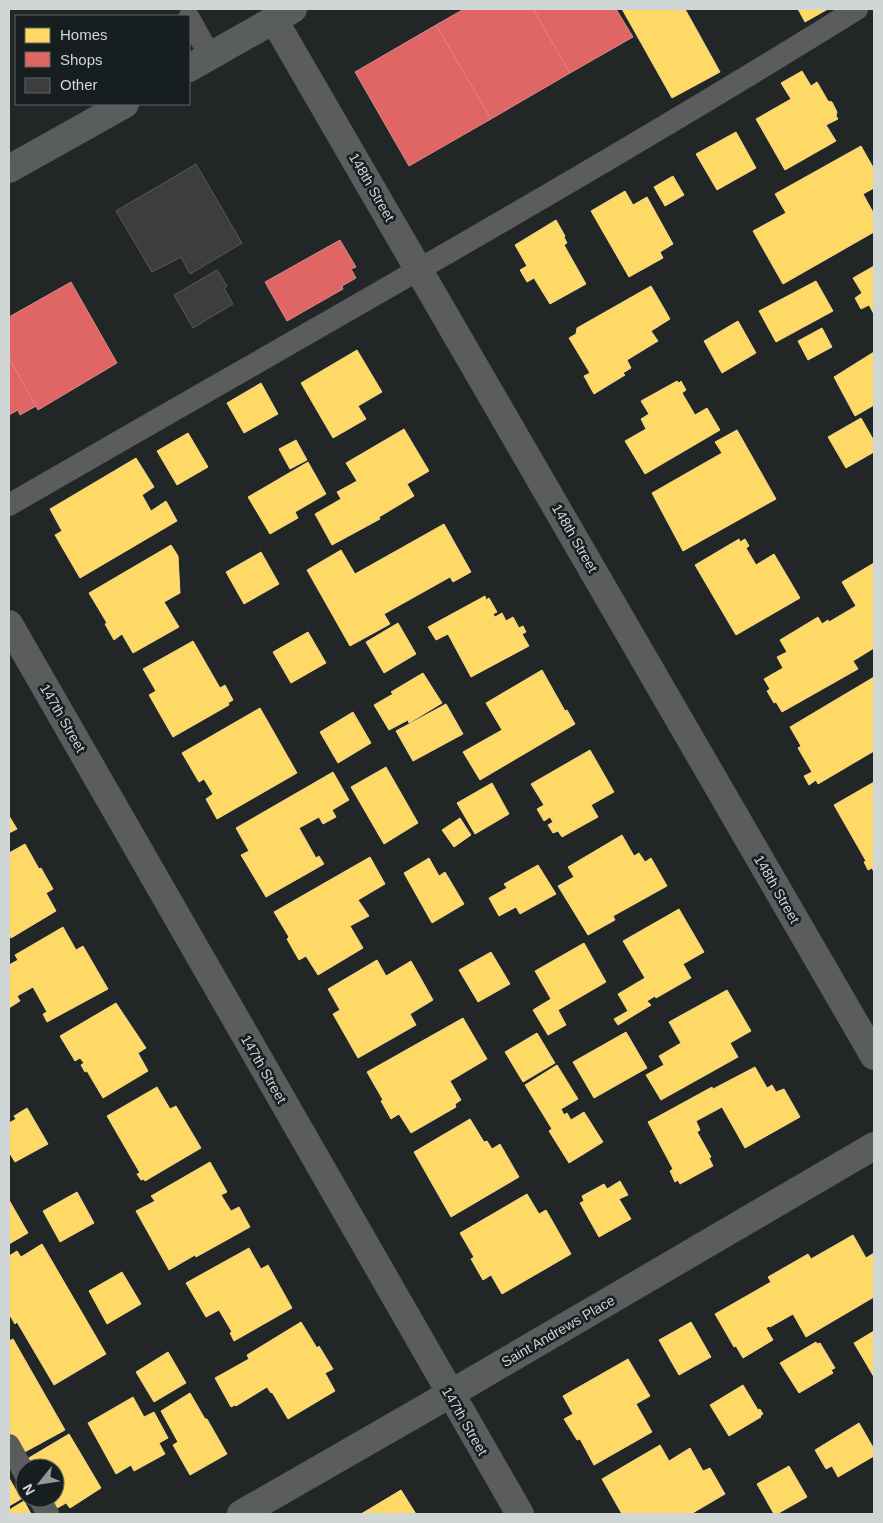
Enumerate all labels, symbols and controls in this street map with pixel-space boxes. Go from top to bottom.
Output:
legend [15,15,190,105]
text: Homes [60,26,108,43]
text: Shops [60,51,103,68]
text: Other [60,76,98,93]
street label: 148th Street [346,150,398,224]
street label: 148th Street [549,501,601,575]
street label: 147th Street [37,681,89,755]
street label: 148th Street [751,852,803,926]
street label: 147th Street [238,1032,290,1106]
street label: Saint Andrews Place [498,1292,618,1370]
street label: 147th Street [439,1384,491,1458]
north arrow [15,1458,65,1508]
text: N [19,1481,38,1498]

